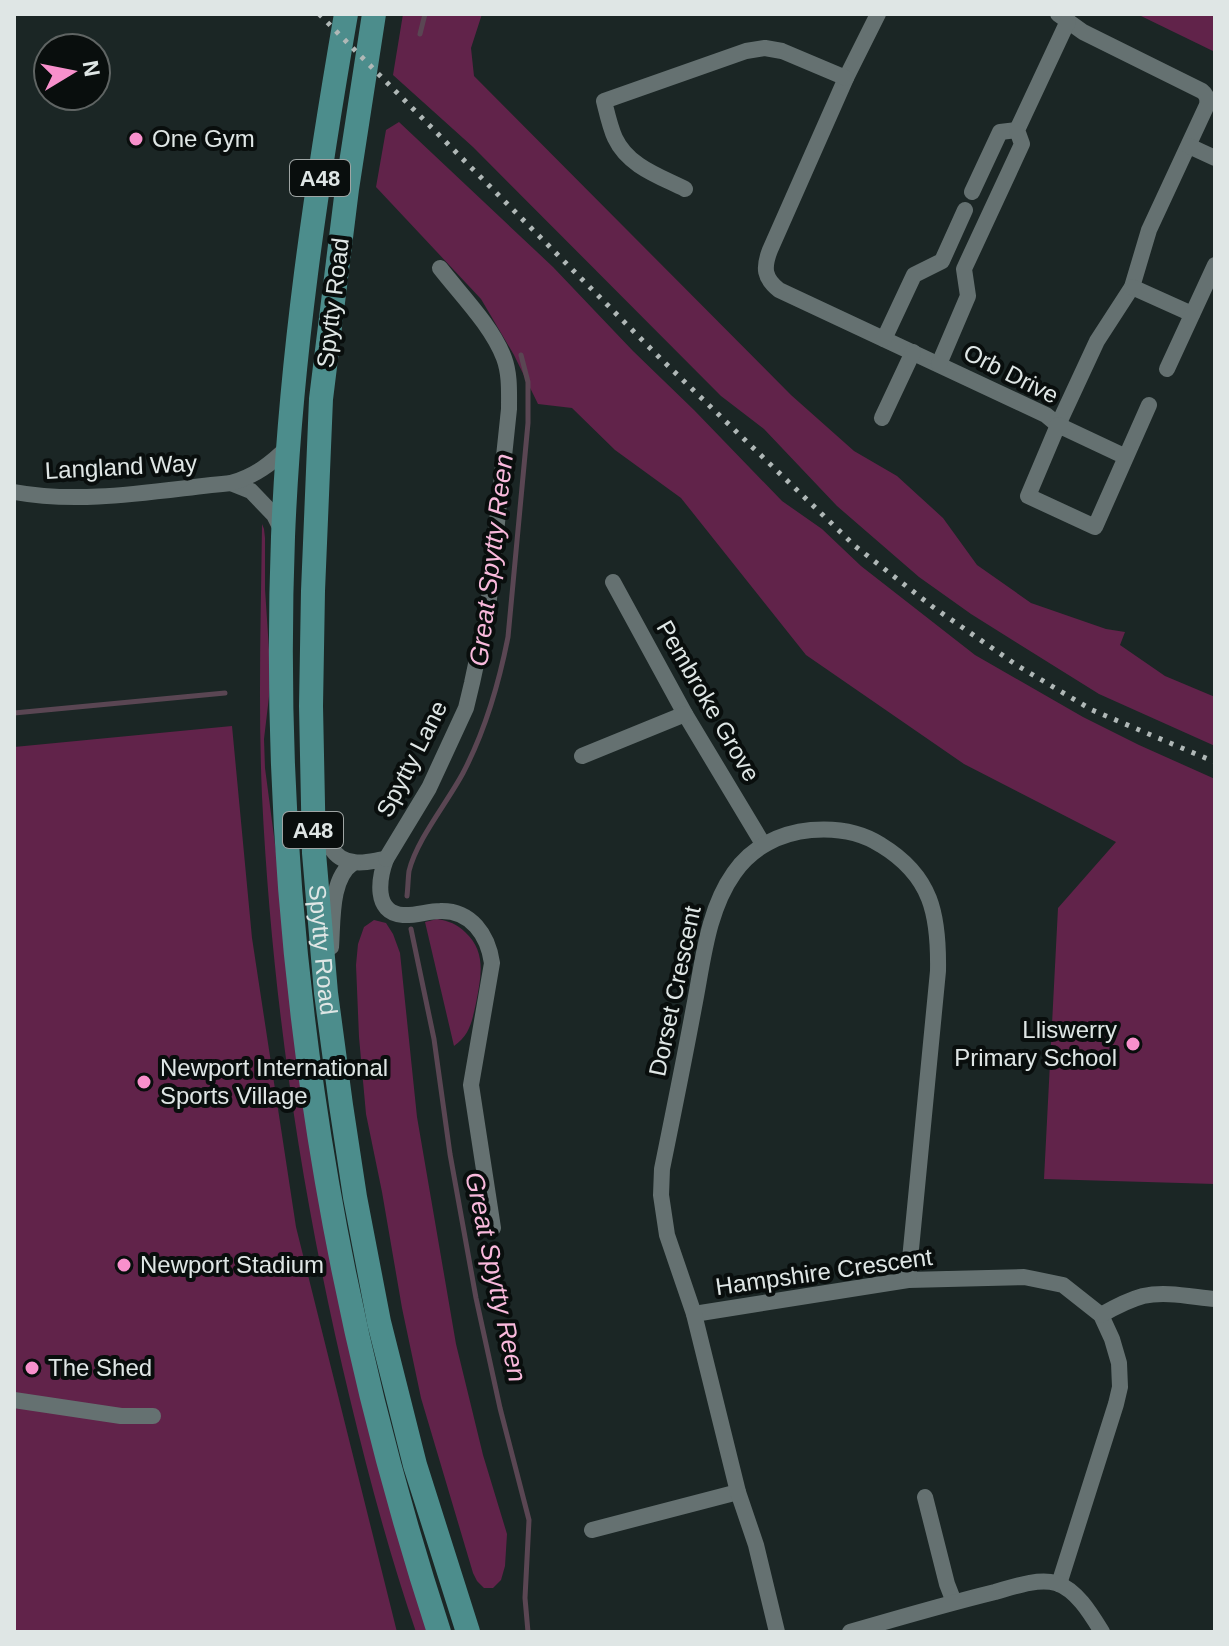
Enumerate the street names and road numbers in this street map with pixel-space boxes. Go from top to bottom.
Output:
road number: A48 [290,160,350,196]
street label: Spytty Road [311,236,354,369]
street label: Orb Drive [959,338,1063,409]
street label: Langland Way [44,449,198,484]
street label: Pembroke Grove [651,615,765,786]
street label: Spytty Lane [371,696,452,821]
road number: A48 [283,812,343,848]
street label: Spytty Road [304,883,343,1017]
street label: Dorset Crescent [643,903,706,1079]
street label: Hampshire Crescent [714,1243,934,1300]

